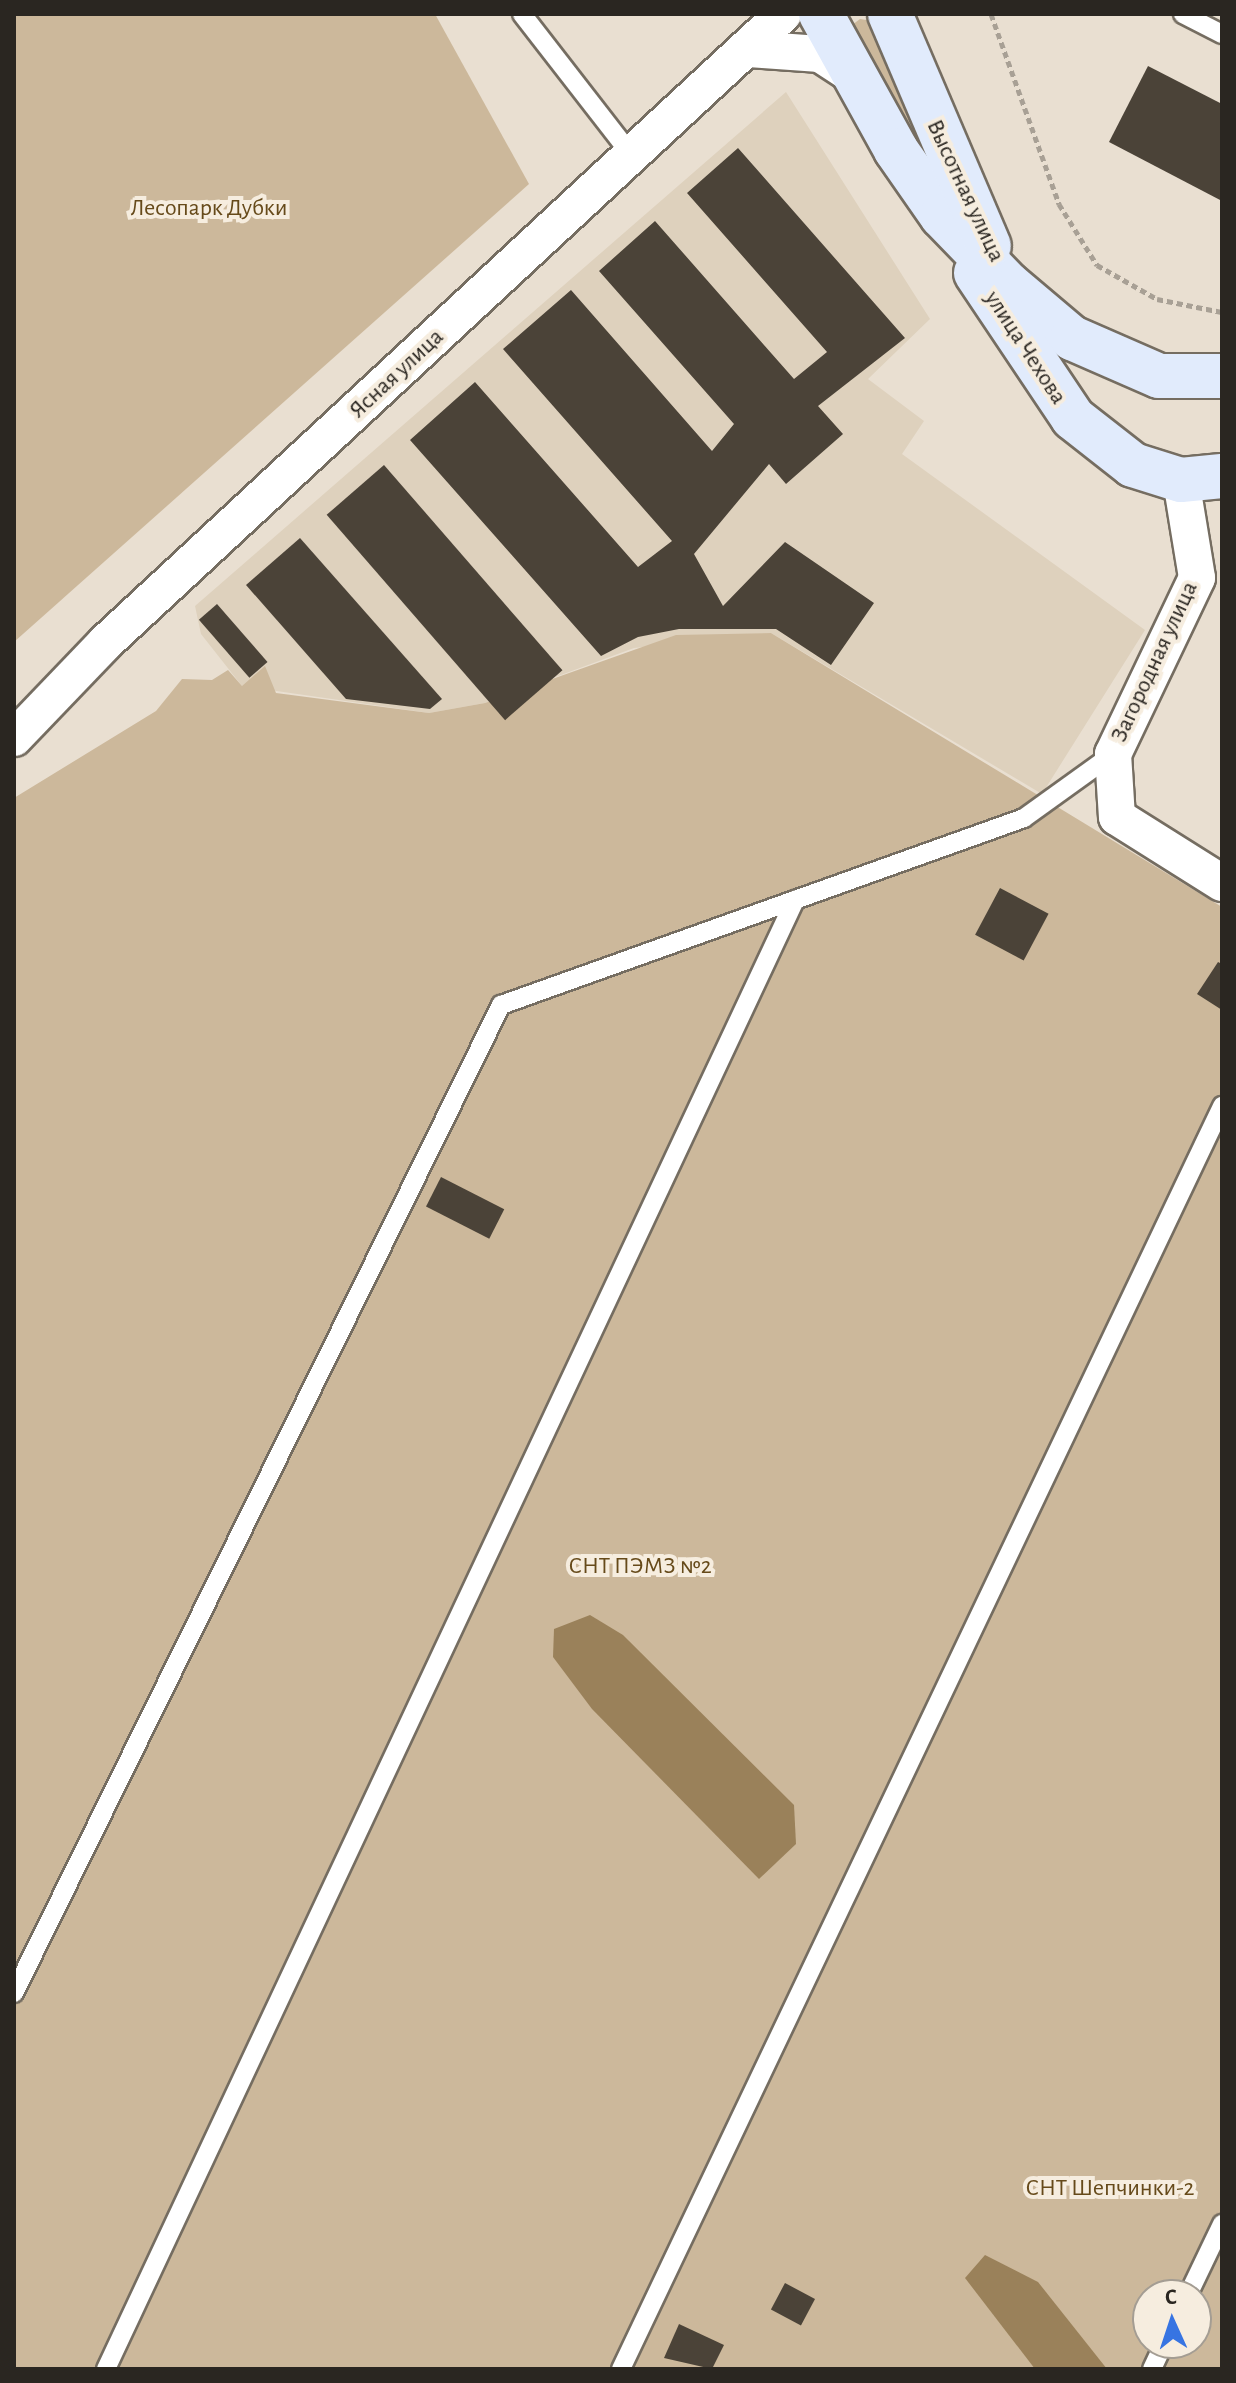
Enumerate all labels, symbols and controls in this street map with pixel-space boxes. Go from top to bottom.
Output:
street label: Высотная улица [919,115,1011,267]
park label: Лесопарк Дубки [130,195,288,223]
street label: улица Чехова [978,286,1072,410]
street label: Ясная улица [344,323,450,425]
street label: Загородная улица [1105,577,1205,747]
park label: СНТ ПЭМЗ №2 [568,1553,712,1581]
park label: СНТ Шепчинки-2 [1026,2175,1194,2203]
north arrow [1132,2279,1212,2359]
text: С [1164,2286,1177,2308]

